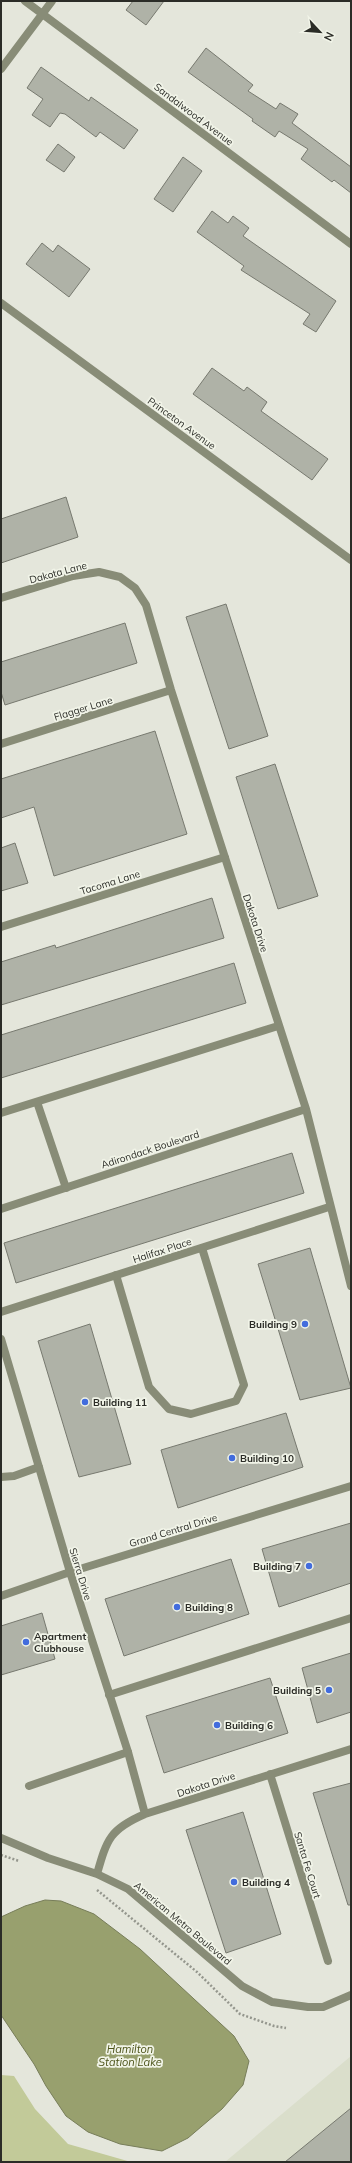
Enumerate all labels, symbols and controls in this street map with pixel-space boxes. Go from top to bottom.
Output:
north arrow [300,12,340,52]
text: N [321,30,337,43]
street label: Sandalwood Avenue [151,80,236,148]
street label: Princeton Avenue [145,394,218,452]
street label: Dakota Lane [28,559,88,586]
street label: Flagger Lane [52,693,114,724]
street label: Tacoma Lane [79,867,142,898]
street label: Dakota Drive [240,892,271,954]
street label: Adirondack Boulevard [99,1127,201,1171]
street label: Halifax Place [131,1235,193,1266]
place label: Building 9 [249,1318,297,1331]
marker: Building 9 [300,1319,310,1329]
place label: Building 11 [93,1396,147,1409]
marker: Building 11 [80,1397,90,1407]
place label: Building 10 [240,1452,294,1465]
marker: Building 10 [227,1453,237,1463]
street label: Grand Central Drive [128,1511,219,1550]
street label: Sierra Drive [66,1546,95,1602]
place label: Building 7 [253,1560,301,1573]
marker: Building 7 [304,1561,314,1571]
place label: Building 8 [185,1601,233,1614]
marker: Building 8 [172,1602,182,1612]
place label: Apartment Clubhouse [34,1630,86,1655]
marker: Apartment Clubhouse [21,1637,31,1647]
place label: Building 5 [273,1684,321,1697]
marker: Building 5 [324,1685,334,1695]
place label: Building 6 [225,1719,273,1732]
marker: Building 6 [212,1720,222,1730]
street label: Dakota Drive [175,1769,237,1800]
street label: Santa Fe Court [291,1830,324,1901]
place label: Building 4 [242,1876,290,1889]
marker: Building 4 [229,1877,239,1887]
street label: American Metro Boulevard [131,1879,234,1968]
water label: Hamilton Station Lake [98,2042,162,2069]

